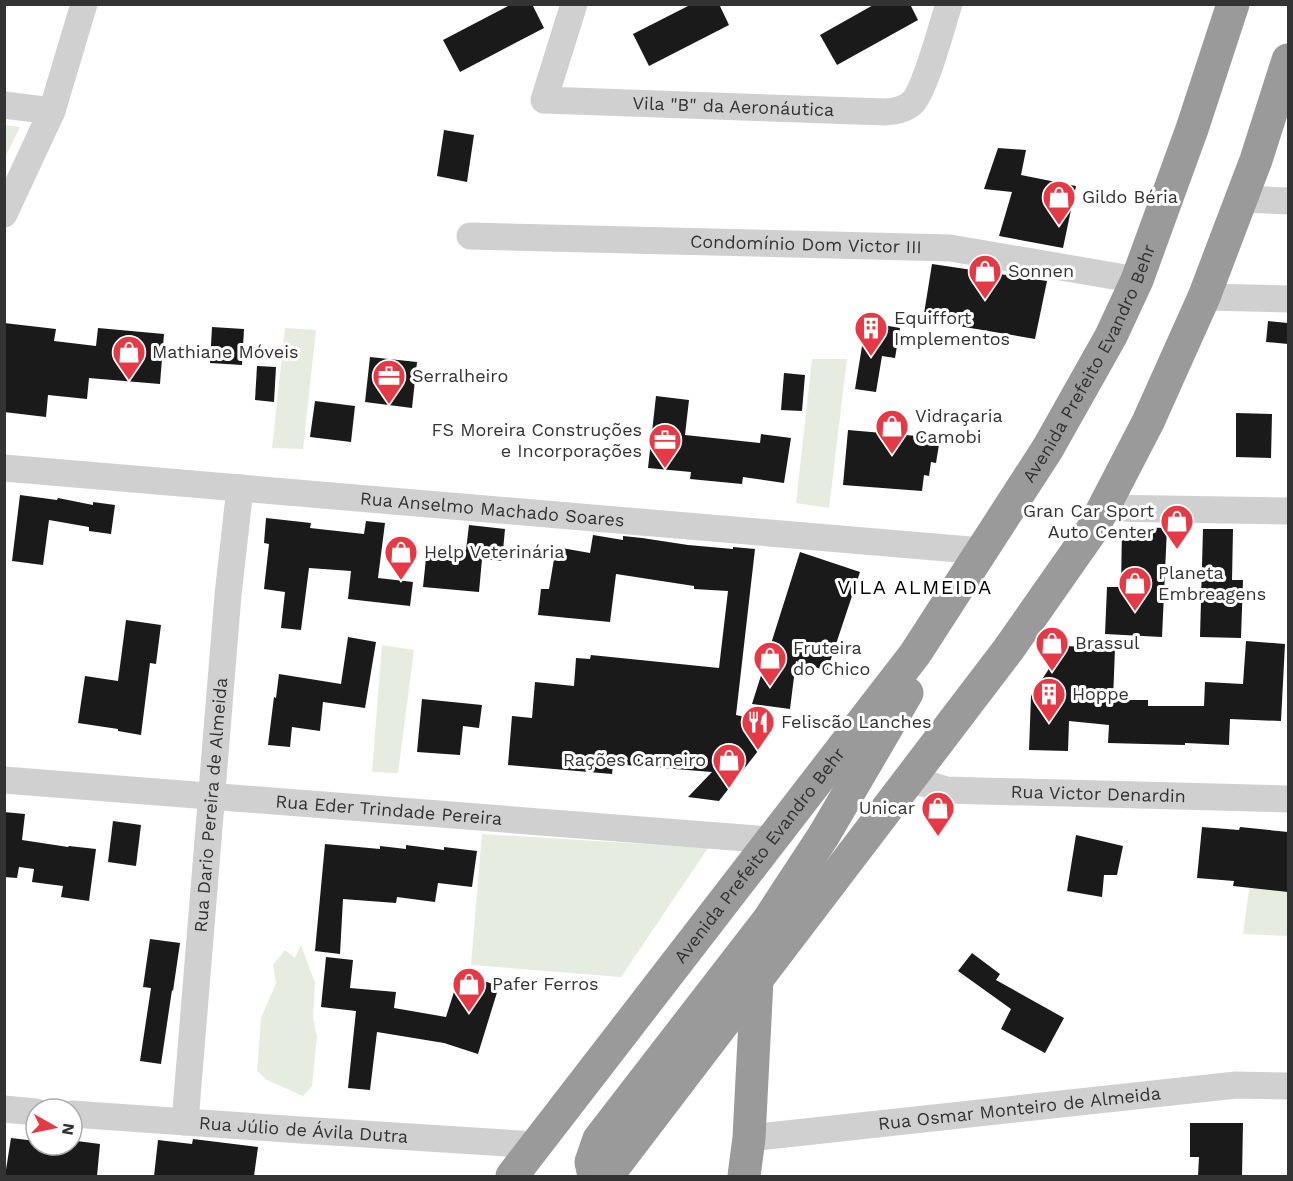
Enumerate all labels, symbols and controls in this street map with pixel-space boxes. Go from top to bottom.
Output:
street label: Vila "B" da Aeronáutica [632,92,835,120]
shop icon: Gildo Béria [1041,179,1077,226]
place label: Gildo Béria [1082,186,1178,207]
street label: Condomínio Dom Victor III [690,231,922,257]
street label: Avenida Prefeito Evandro Behr [1018,241,1159,486]
shop icon: Sonnen [967,253,1003,300]
place label: Sonnen [1008,260,1074,281]
place label: Equiffort Implementos [894,307,1010,349]
building icon: Equiffort Implementos [853,310,889,357]
shop icon: Mathiane Móveis [111,334,147,381]
place label: Mathiane Móveis [152,341,298,362]
office icon: Serralheiro [371,358,407,405]
place label: Serralheiro [412,365,508,386]
place label: Vidraçaria Camobi [915,405,1003,447]
shop icon: Vidraçaria Camobi [874,408,910,455]
place label: FS Moreira Construções e Incorporações [432,419,642,461]
office icon: FS Moreira Construções e Incorporações [647,422,683,469]
street label: Rua Anselmo Machado Soares [359,487,625,531]
place label: Gran Car Sport Auto Center [1023,500,1154,542]
shop icon: Gran Car Sport Auto Center [1159,503,1195,550]
shop icon: Help Veterinária [383,534,419,581]
place label: Help Veterinária [424,541,564,562]
place label: Planeta Embreagens [1158,562,1266,604]
shop icon: Planeta Embreagens [1117,565,1153,612]
district label: VILA ALMEIDA [837,575,993,599]
shop icon: Brassul [1034,625,1070,672]
place label: Brassul [1075,632,1140,653]
place label: Fruteira do Chico [793,637,870,679]
shop icon: Fruteira do Chico [752,640,788,687]
building icon: Hoppe [1031,676,1067,723]
street label: Rua Dario Pereira de Almeida [189,677,231,933]
place label: Hoppe [1072,683,1129,704]
restaurant icon: Feliscão Lanches [740,704,776,751]
place label: Feliscão Lanches [781,711,932,732]
shop icon: Rações Carneiro [711,742,747,789]
street label: Avenida Prefeito Evandro Behr [669,743,849,967]
place label: Rações Carneiro [563,749,706,770]
street label: Rua Victor Denardin [1010,781,1186,806]
street label: Rua Eder Trindade Pereira [275,790,503,829]
shop icon: Unicar [920,790,956,837]
place label: Unicar [859,797,915,818]
shop icon: Pafer Ferros [451,966,487,1013]
place label: Pafer Ferros [492,973,598,994]
street label: Rua Osmar Monteiro de Almeida [877,1082,1162,1134]
north arrow [24,1097,84,1157]
street label: Rua Júlio de Ávila Dutra [198,1112,409,1147]
text: N [58,1122,79,1137]

